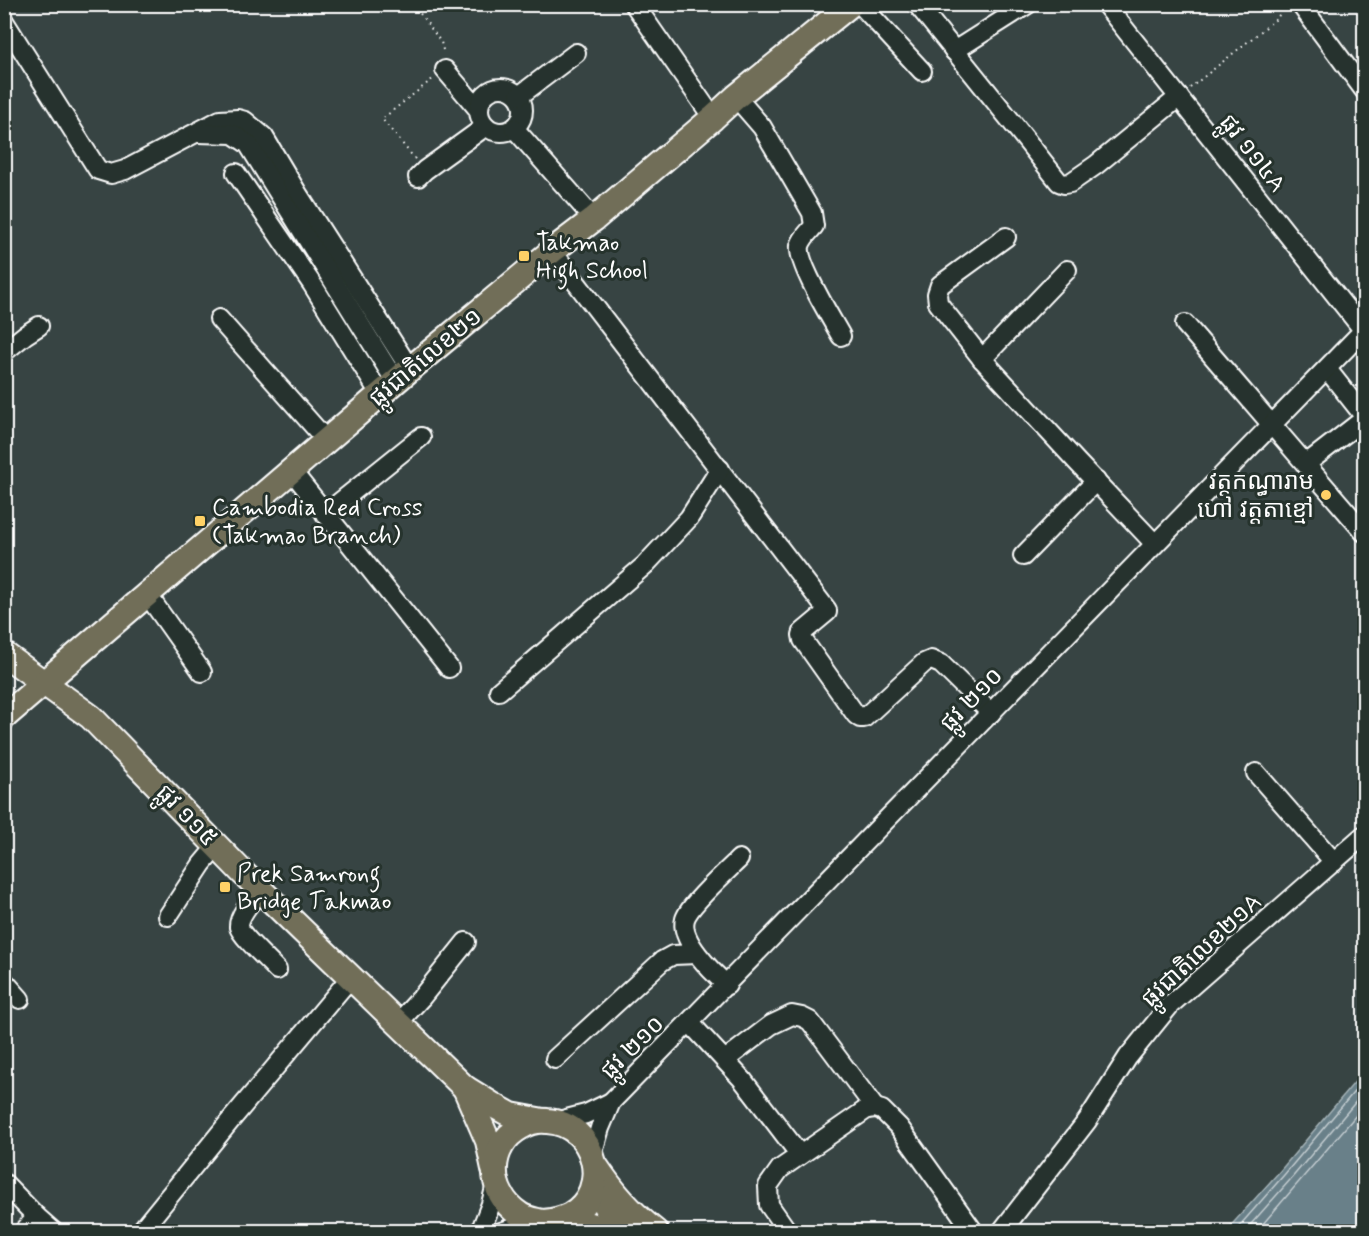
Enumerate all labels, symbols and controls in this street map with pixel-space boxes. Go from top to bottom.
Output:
street label: ផ្លូវ ១១៤A [1208,109,1292,202]
place label: Takmao High School [536,228,648,290]
marker: Takmao High School [517,249,531,263]
street label: ផ្លូវជាតិលេខ២១ [363,302,492,418]
place label: វត្តកណ្ធារាម ហៅ វត្តតាខ្មៅ [1197,467,1314,526]
marker: វត្តកណ្ធារាម ហៅ វត្តតាខ្មៅ [1319,488,1333,502]
place label: Cambodia Red Cross (Takmao Branch) [212,493,423,552]
marker: Cambodia Red Cross (Takmao Branch) [193,514,207,528]
street label: ផ្លូវ ២១០ [934,661,1014,742]
street label: ផ្លូវ ១១៥ [145,778,223,857]
place label: Prek Samrong Bridge Takmao [237,859,392,918]
marker: Prek Samrong Bridge Takmao [218,880,232,894]
street label: ផ្លូវជាតិលេខ២១A [1135,887,1272,1019]
street label: ផ្លូវ ២១០ [594,1009,675,1090]

